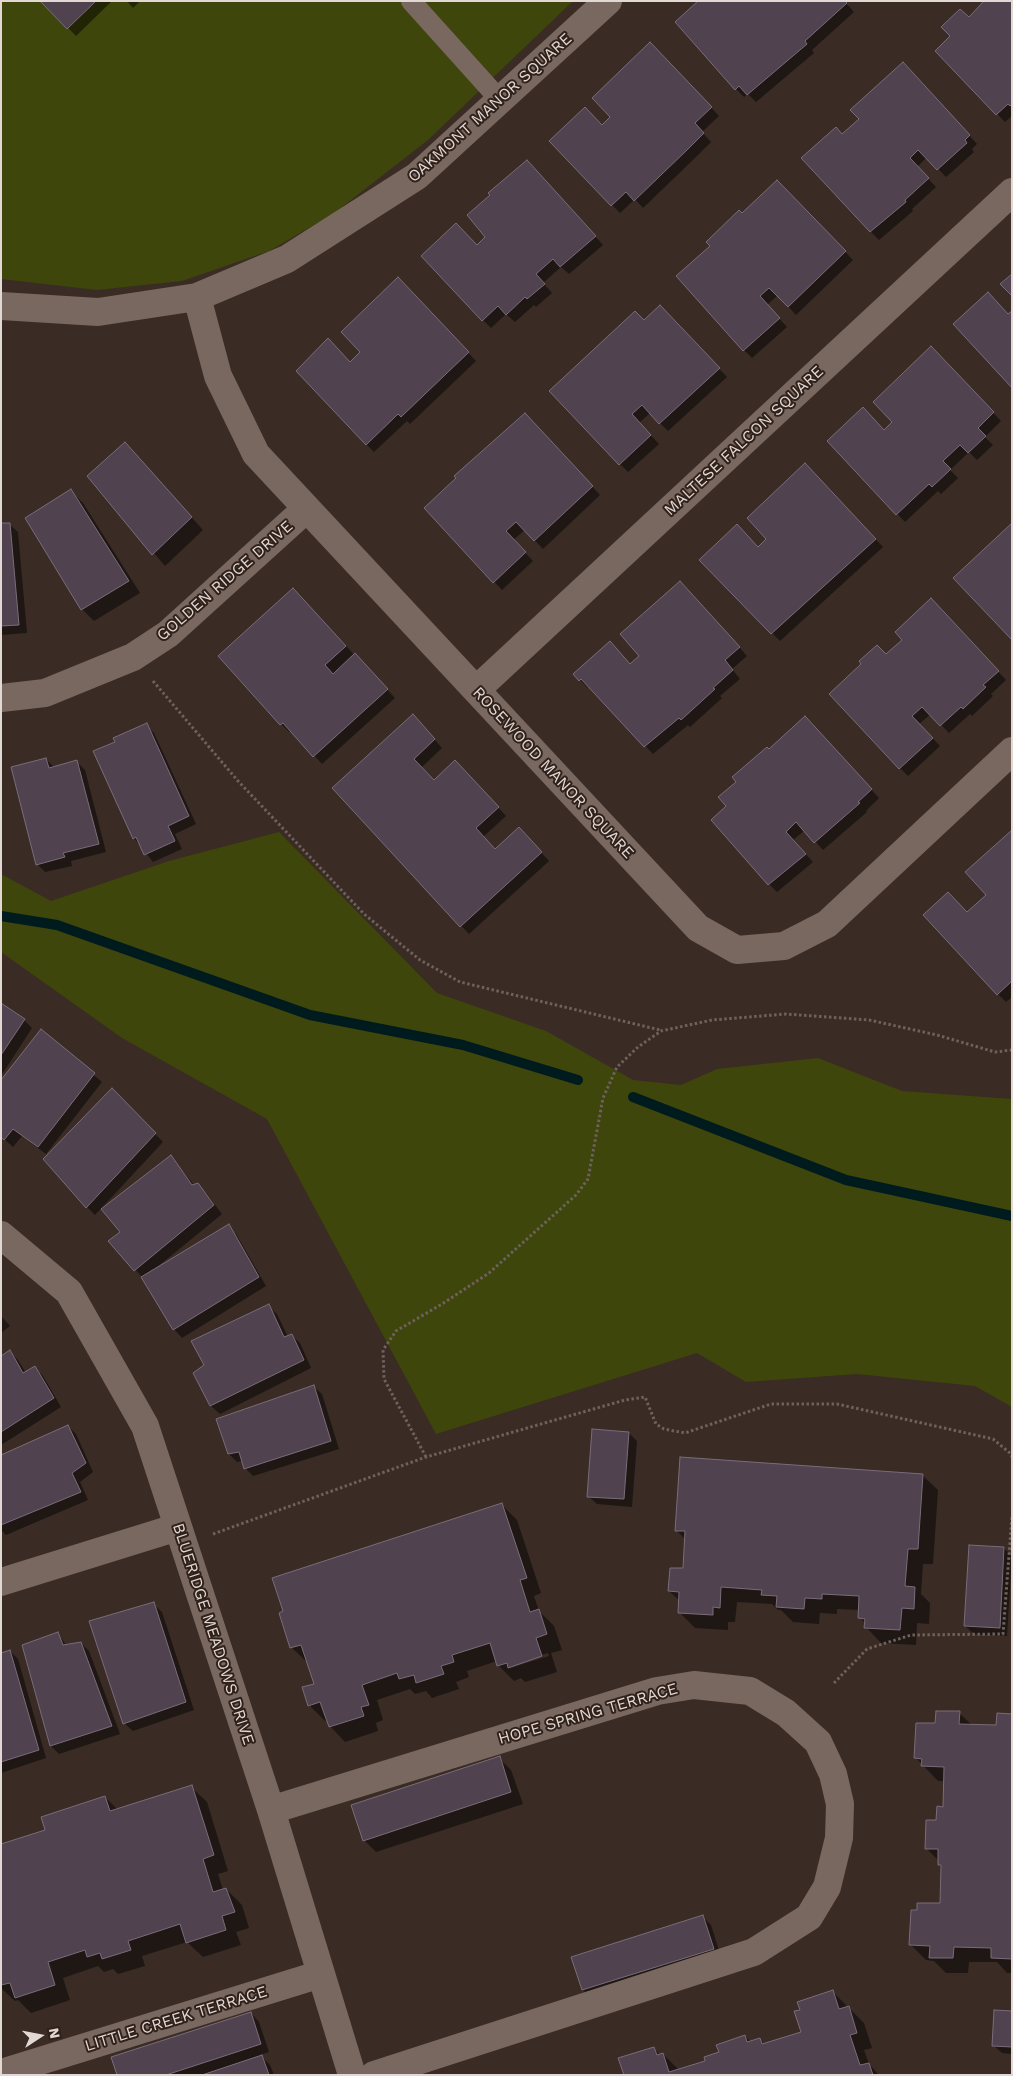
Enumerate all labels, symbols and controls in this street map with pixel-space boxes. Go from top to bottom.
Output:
street label: OAKMONT MANOR SQUARE [404,29,576,187]
street label: MALTESE FALCON SQUARE [660,362,828,520]
street label: GOLDEN RIDGE DRIVE [153,517,297,645]
street label: ROSEWOOD MANOR SQUARE [468,683,638,863]
street label: BLUERIDGE MEADOWS DRIVE [168,1521,258,1747]
street label: HOPE SPRING TERRACE [496,1679,680,1749]
street label: LITTLE CREEK TERRACE [83,1982,269,2056]
north arrow [15,2011,65,2061]
text: N [46,2027,64,2040]

